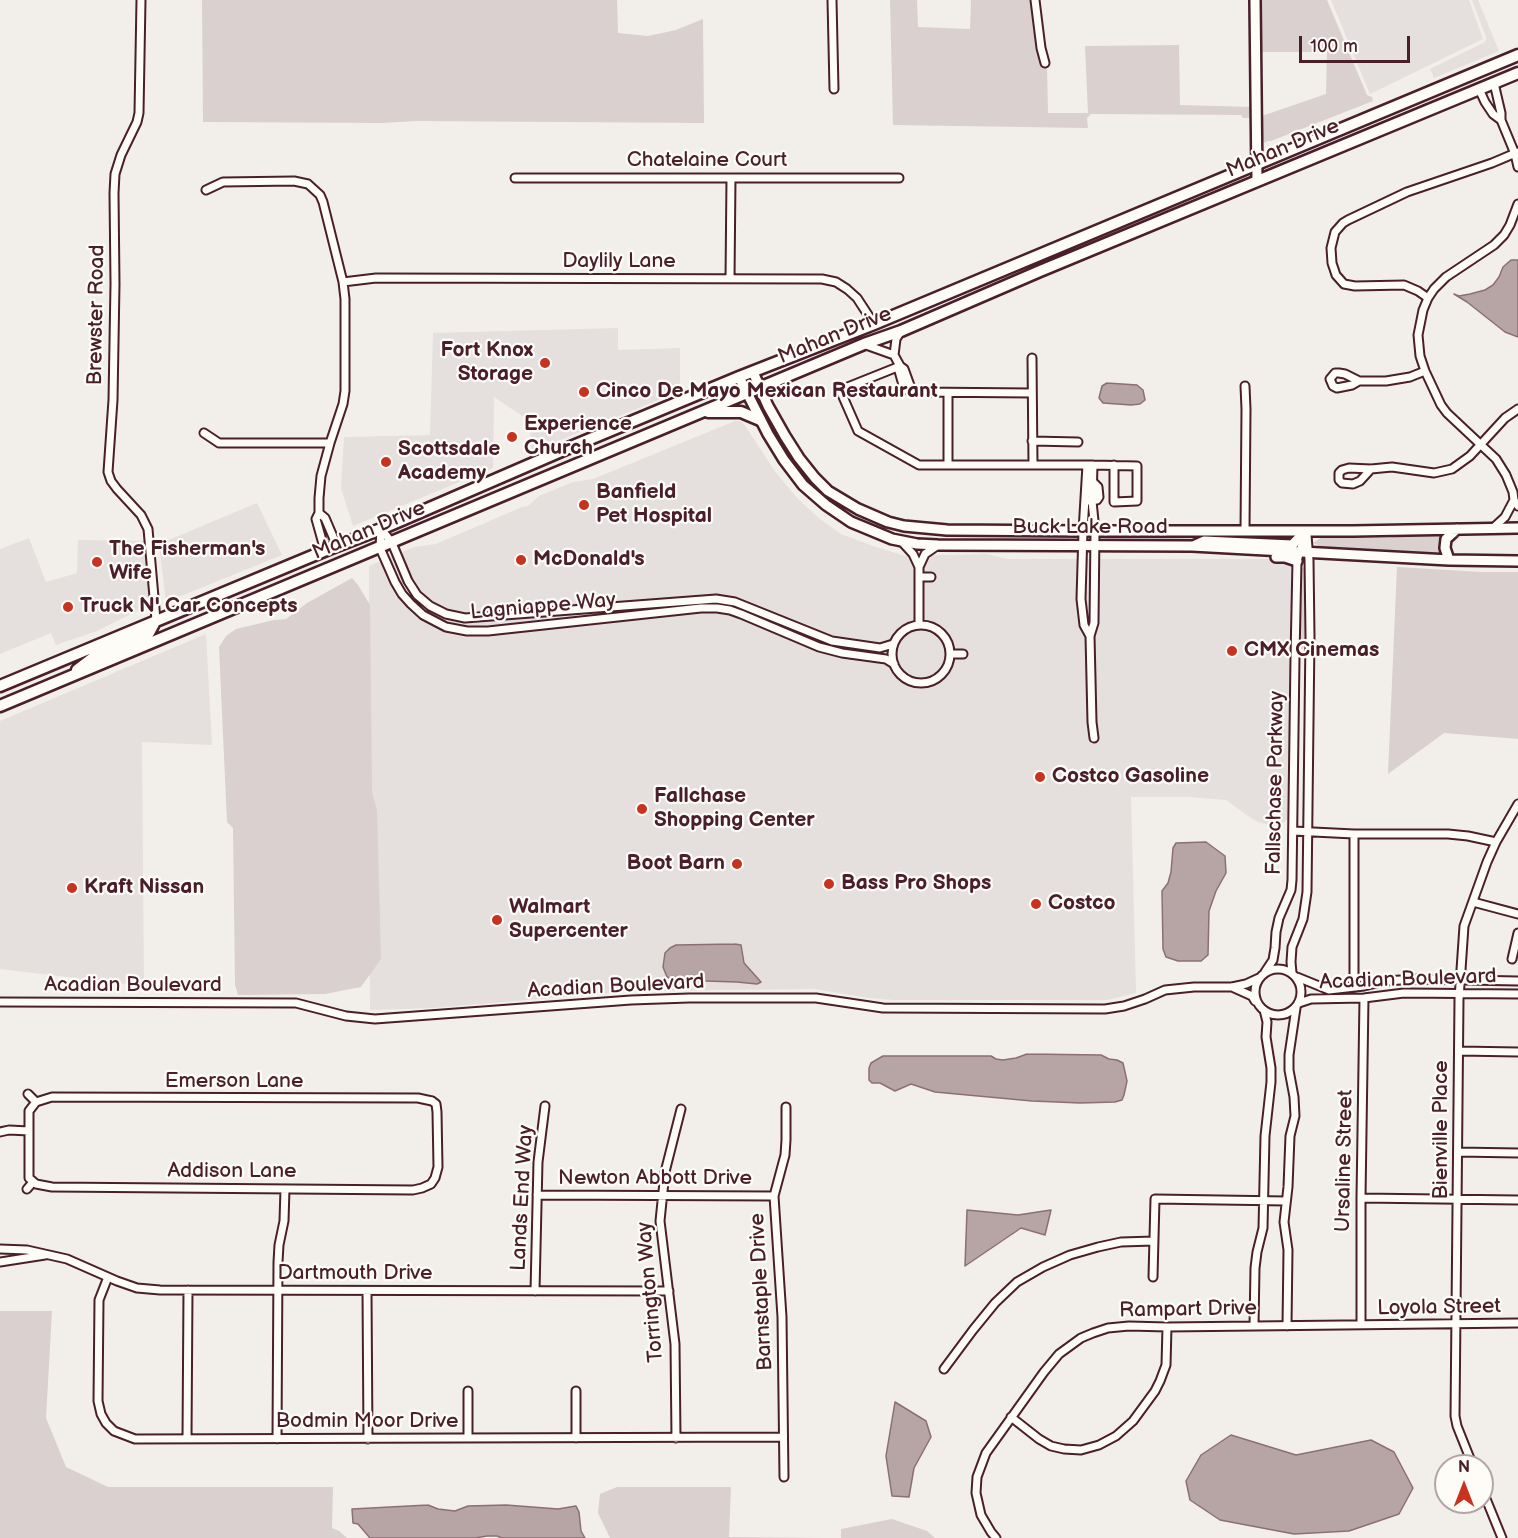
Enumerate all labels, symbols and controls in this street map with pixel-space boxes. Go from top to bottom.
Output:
scale bar [1302,24,1413,62]
text: 100 m [1310,36,1358,57]
street label: Mahan Drive [1223,114,1343,184]
street label: Chatelaine Court [627,148,787,174]
street label: Brewster Road [83,244,111,386]
street label: Daylily Lane [562,249,676,275]
street label: Mahan Drive [774,302,896,370]
place label: Fort Knox Storage [441,338,533,388]
marker: Fort Knox Storage [538,356,552,370]
place label: Cinco De Mayo Mexican Restaurant [596,379,938,405]
marker: Cinco De Mayo Mexican Restaurant [577,385,591,399]
place label: Experience Church [524,412,632,462]
marker: Experience Church [505,430,519,444]
place label: Scottsdale Academy [398,437,500,487]
marker: Scottsdale Academy [379,455,393,469]
place label: Banfield Pet Hospital [596,480,712,530]
street label: Mahan Drive [309,496,429,566]
marker: Banfield Pet Hospital [577,498,591,512]
street label: Buck Lake Road [1012,515,1168,541]
place label: The Fisherman's Wife [109,537,265,587]
place label: McDonald's [533,547,645,573]
marker: McDonald's [514,553,528,567]
marker: The Fisherman's Wife [90,555,104,569]
street label: Lagniappe Way [469,588,617,626]
place label: Truck N' Car Concepts [80,594,298,620]
marker: Truck N' Car Concepts [61,600,75,614]
place label: CMX Cinemas [1244,638,1379,664]
marker: CMX Cinemas [1225,644,1239,658]
street label: Fallschase Parkway [1262,691,1290,875]
place label: Costco Gasoline [1052,764,1209,790]
marker: Costco Gasoline [1033,770,1047,784]
place label: Fallchase Shopping Center [654,784,815,834]
marker: Fallchase Shopping Center [635,802,649,816]
place label: Boot Barn [627,851,725,877]
marker: Boot Barn [730,857,744,871]
place label: Bass Pro Shops [841,871,991,897]
place label: Kraft Nissan [84,875,204,901]
marker: Bass Pro Shops [822,877,836,891]
marker: Kraft Nissan [65,881,79,895]
place label: Costco [1048,891,1115,917]
place label: Walmart Supercenter [509,895,628,945]
marker: Costco [1029,897,1043,911]
marker: Walmart Supercenter [490,913,504,927]
street label: Acadian Boulevard [1319,964,1497,996]
street label: Acadian Boulevard [527,970,705,1004]
street label: Acadian Boulevard [44,973,222,999]
street label: Bienville Place [1429,1060,1455,1200]
street label: Emerson Lane [165,1069,303,1095]
street label: Ursaline Street [1331,1090,1359,1232]
street label: Lands End Way [507,1124,539,1272]
street label: Addison Lane [168,1159,296,1185]
street label: Newton Abbott Drive [558,1166,752,1192]
street label: Barnstaple Drive [745,1212,779,1372]
street label: Torrington Way [632,1221,670,1363]
street label: Dartmouth Drive [277,1261,433,1287]
street label: Loyola Street [1377,1294,1501,1322]
street label: Rampart Drive [1119,1296,1257,1324]
street label: Bodmin Moor Drive [276,1409,458,1435]
north arrow [1434,1454,1494,1514]
text: N [1458,1458,1470,1477]

